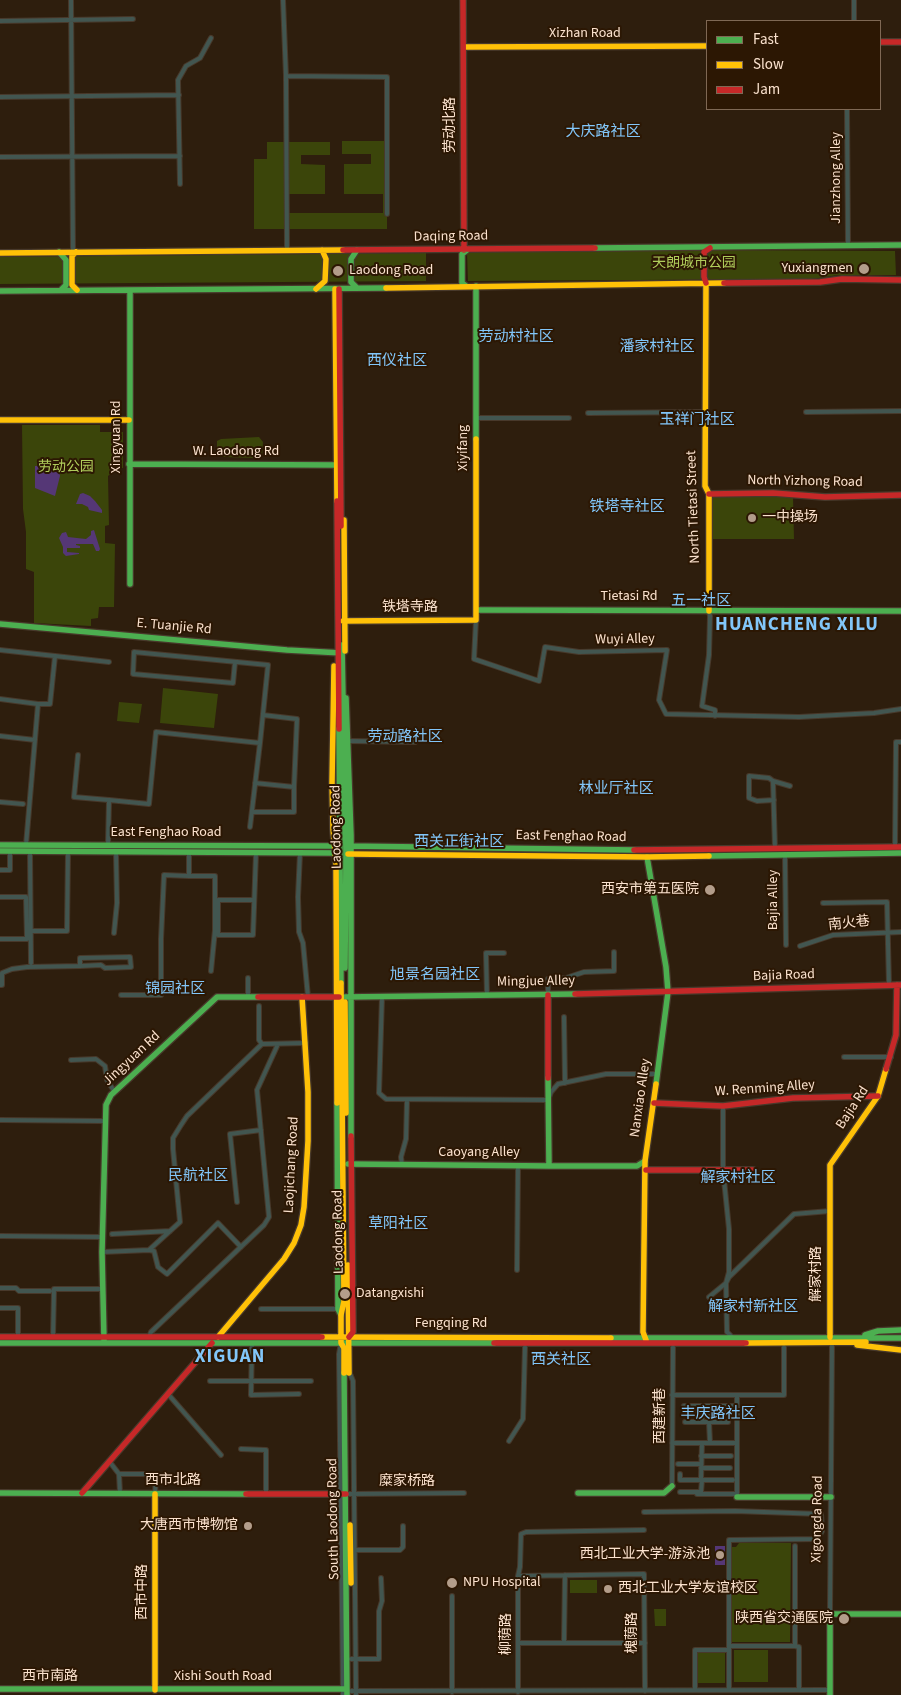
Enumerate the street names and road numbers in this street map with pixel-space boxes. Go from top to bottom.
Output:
street label: Xizhan Road [549,26,621,42]
street label: 劳动北路 [443,97,459,153]
street label: Jianzhong Alley [829,132,845,224]
street label: Daqing Road [414,228,488,246]
street label: Xingyuan Rd [109,401,125,473]
street label: Xiyifang [456,425,472,471]
street label: W. Laodong Rd [193,444,279,460]
street label: North Tietasi Street [684,450,704,564]
street label: North Yizhong Road [747,473,863,491]
street label: Tietasi Rd [601,589,657,605]
street label: 铁塔寺路 [382,600,438,616]
street label: E. Tuanjie Rd [136,615,212,639]
street label: Wuyi Alley [595,631,655,649]
street label: Laodong Road [328,785,346,869]
street label: East Fenghao Road [110,825,222,841]
street label: East Fenghao Road [515,828,627,846]
street label: Bajia Alley [766,870,782,930]
street label: 南火巷 [827,913,871,935]
street label: Bajia Road [753,967,815,985]
street label: Mingjue Alley [497,973,575,991]
street label: Jingyuan Rd [100,1028,164,1090]
street label: Nanxiao Alley [627,1058,655,1138]
street label: W. Renming Alley [714,1077,816,1101]
street label: Bajia Rd [833,1083,873,1133]
street label: Laojichang Road [281,1116,303,1214]
street label: Caoyang Alley [438,1145,520,1161]
street label: Laodong Road [330,1190,348,1274]
street label: 解家村路 [809,1246,825,1302]
street label: Fengqing Rd [415,1316,487,1332]
street label: 西建新巷 [653,1388,669,1444]
street label: South Laodong Road [325,1458,343,1580]
street label: 西市北路 [145,1473,201,1489]
street label: 糜家桥路 [379,1474,435,1490]
street label: Xigongda Road [809,1475,827,1563]
street label: 西市中路 [135,1564,151,1620]
street label: 槐荫路 [625,1612,641,1654]
street label: 柳荫路 [499,1613,515,1655]
street label: 西市南路 [22,1669,78,1685]
street label: Xishi South Road [174,1669,272,1685]

